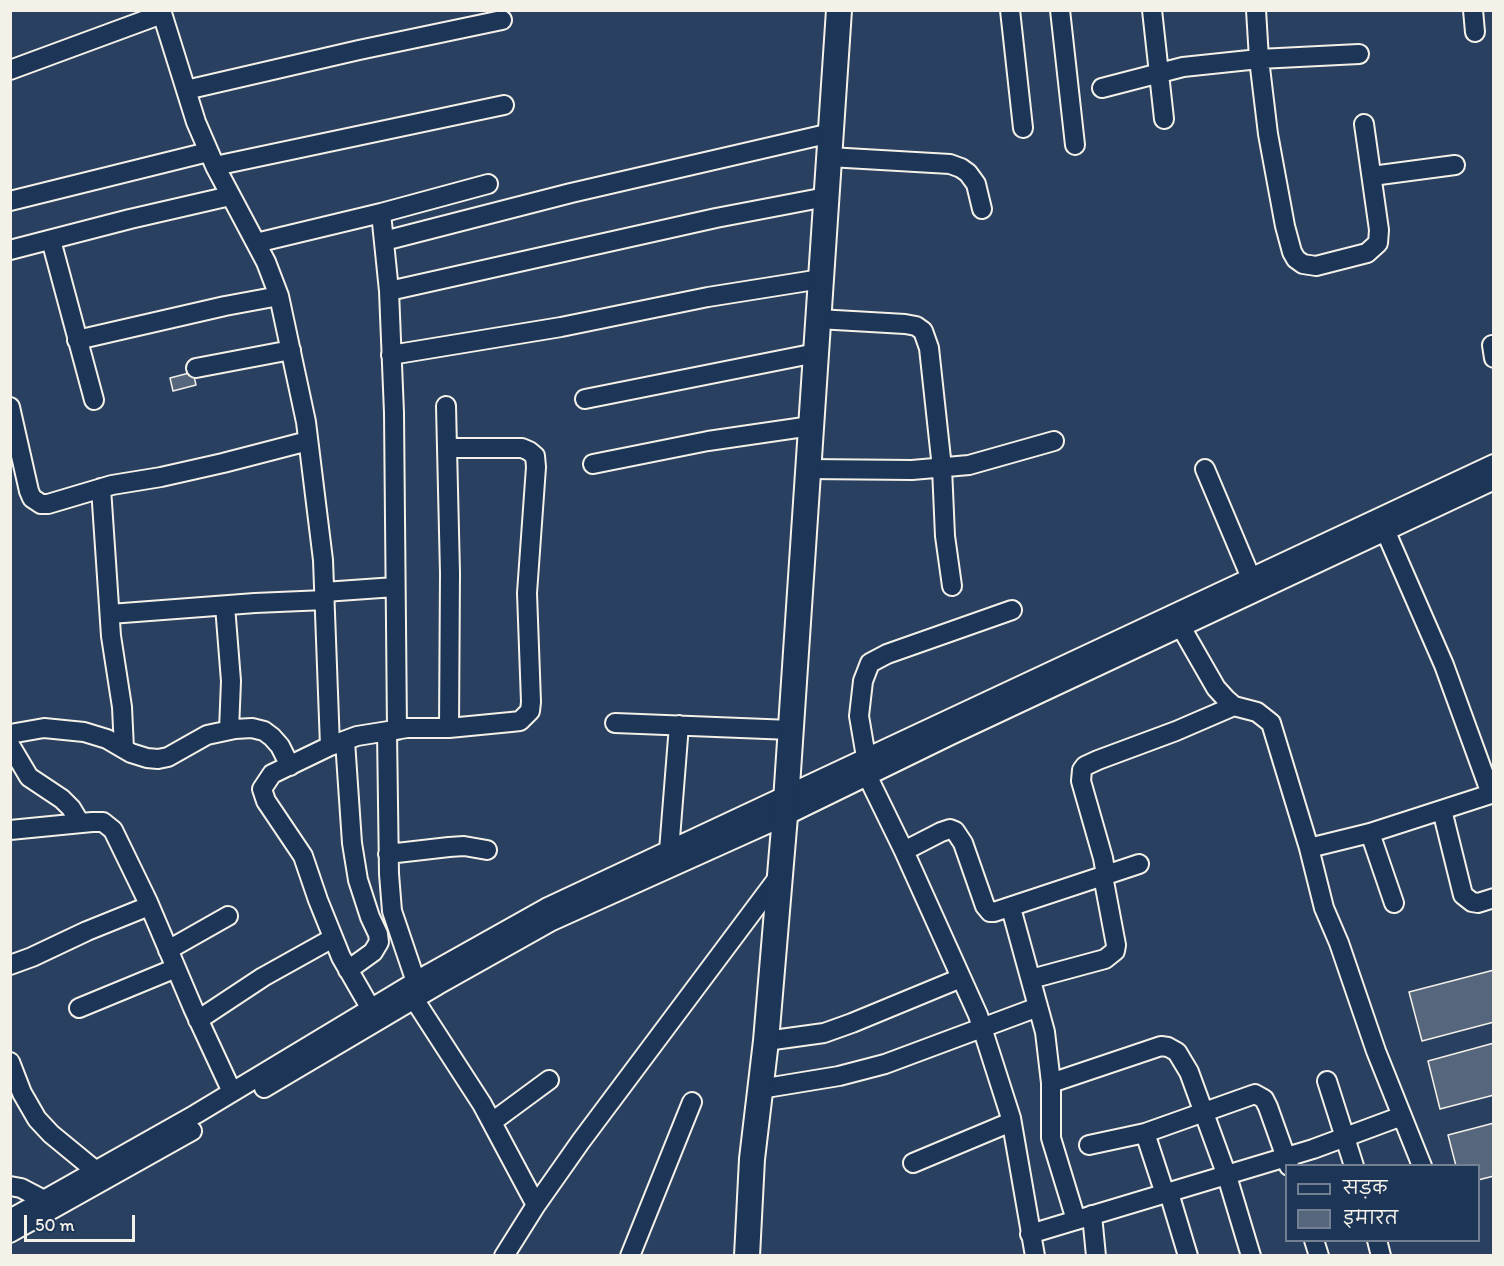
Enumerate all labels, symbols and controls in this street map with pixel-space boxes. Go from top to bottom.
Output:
legend [1285,1164,1480,1242]
text: सड़क [1343,1177,1387,1199]
scale bar [27,1203,138,1241]
text: इमारत [1343,1207,1398,1229]
text: 50 m [35,1214,75,1236]

